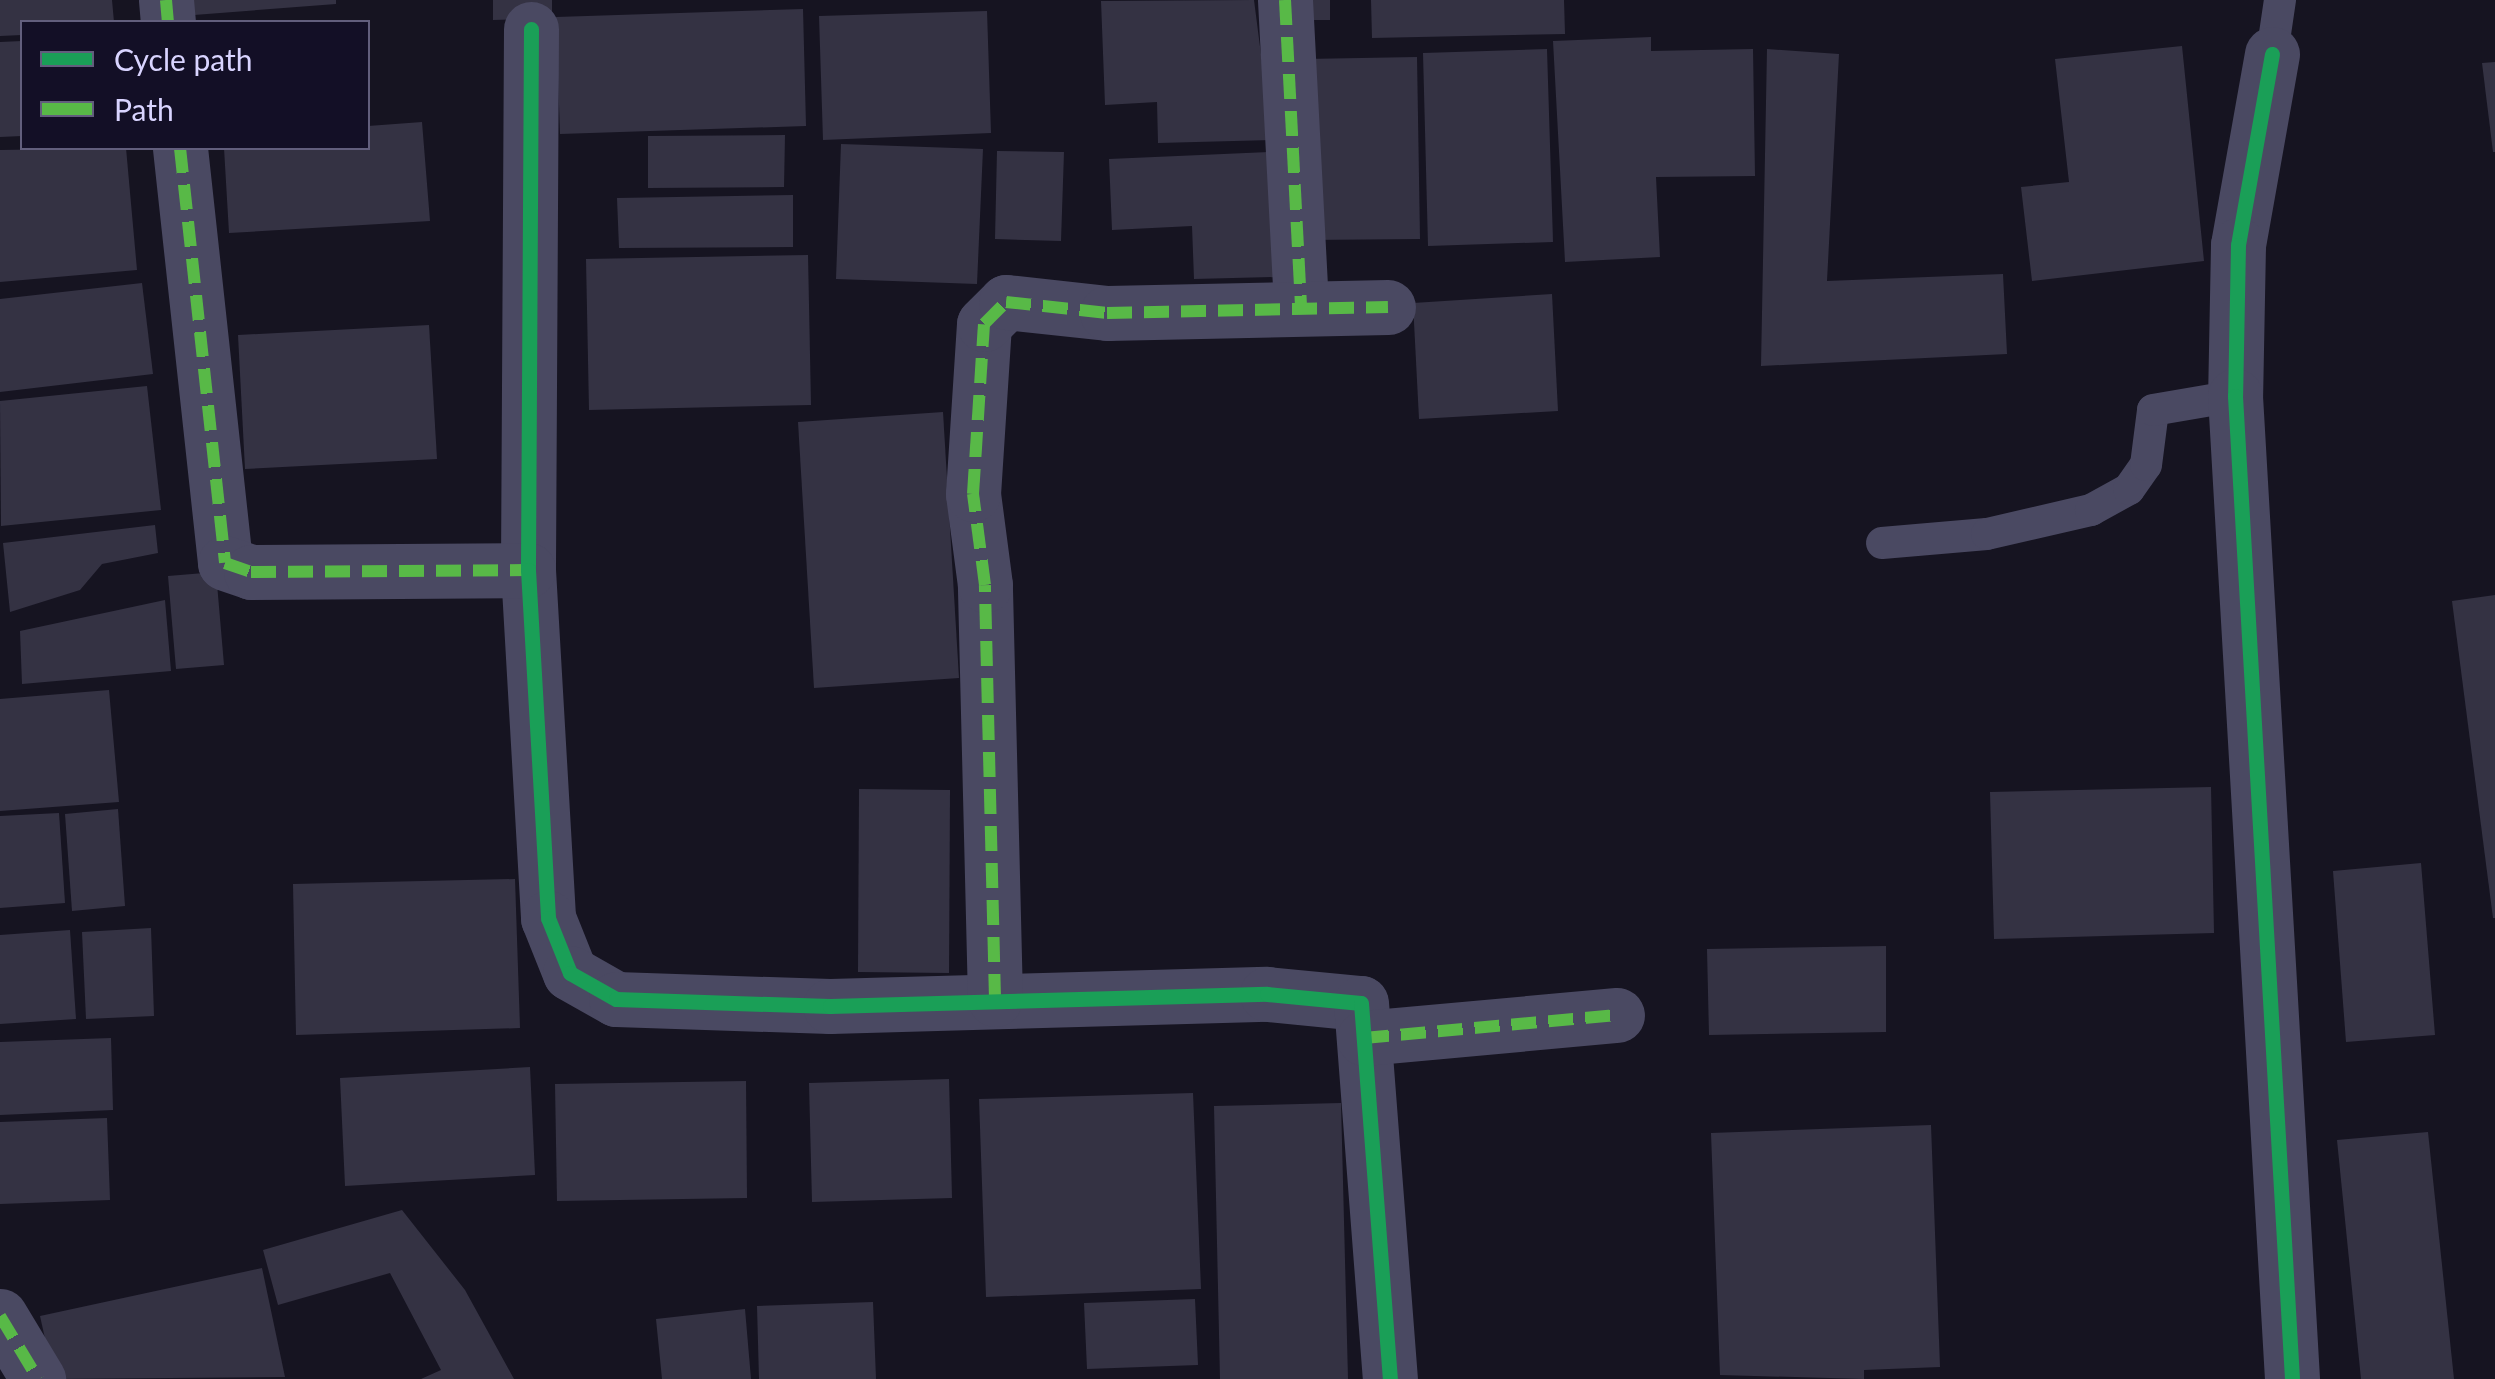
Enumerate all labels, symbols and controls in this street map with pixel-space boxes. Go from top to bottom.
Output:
legend [20,20,370,150]
text: Cycle path [114,41,253,77]
text: Path [114,91,174,127]

